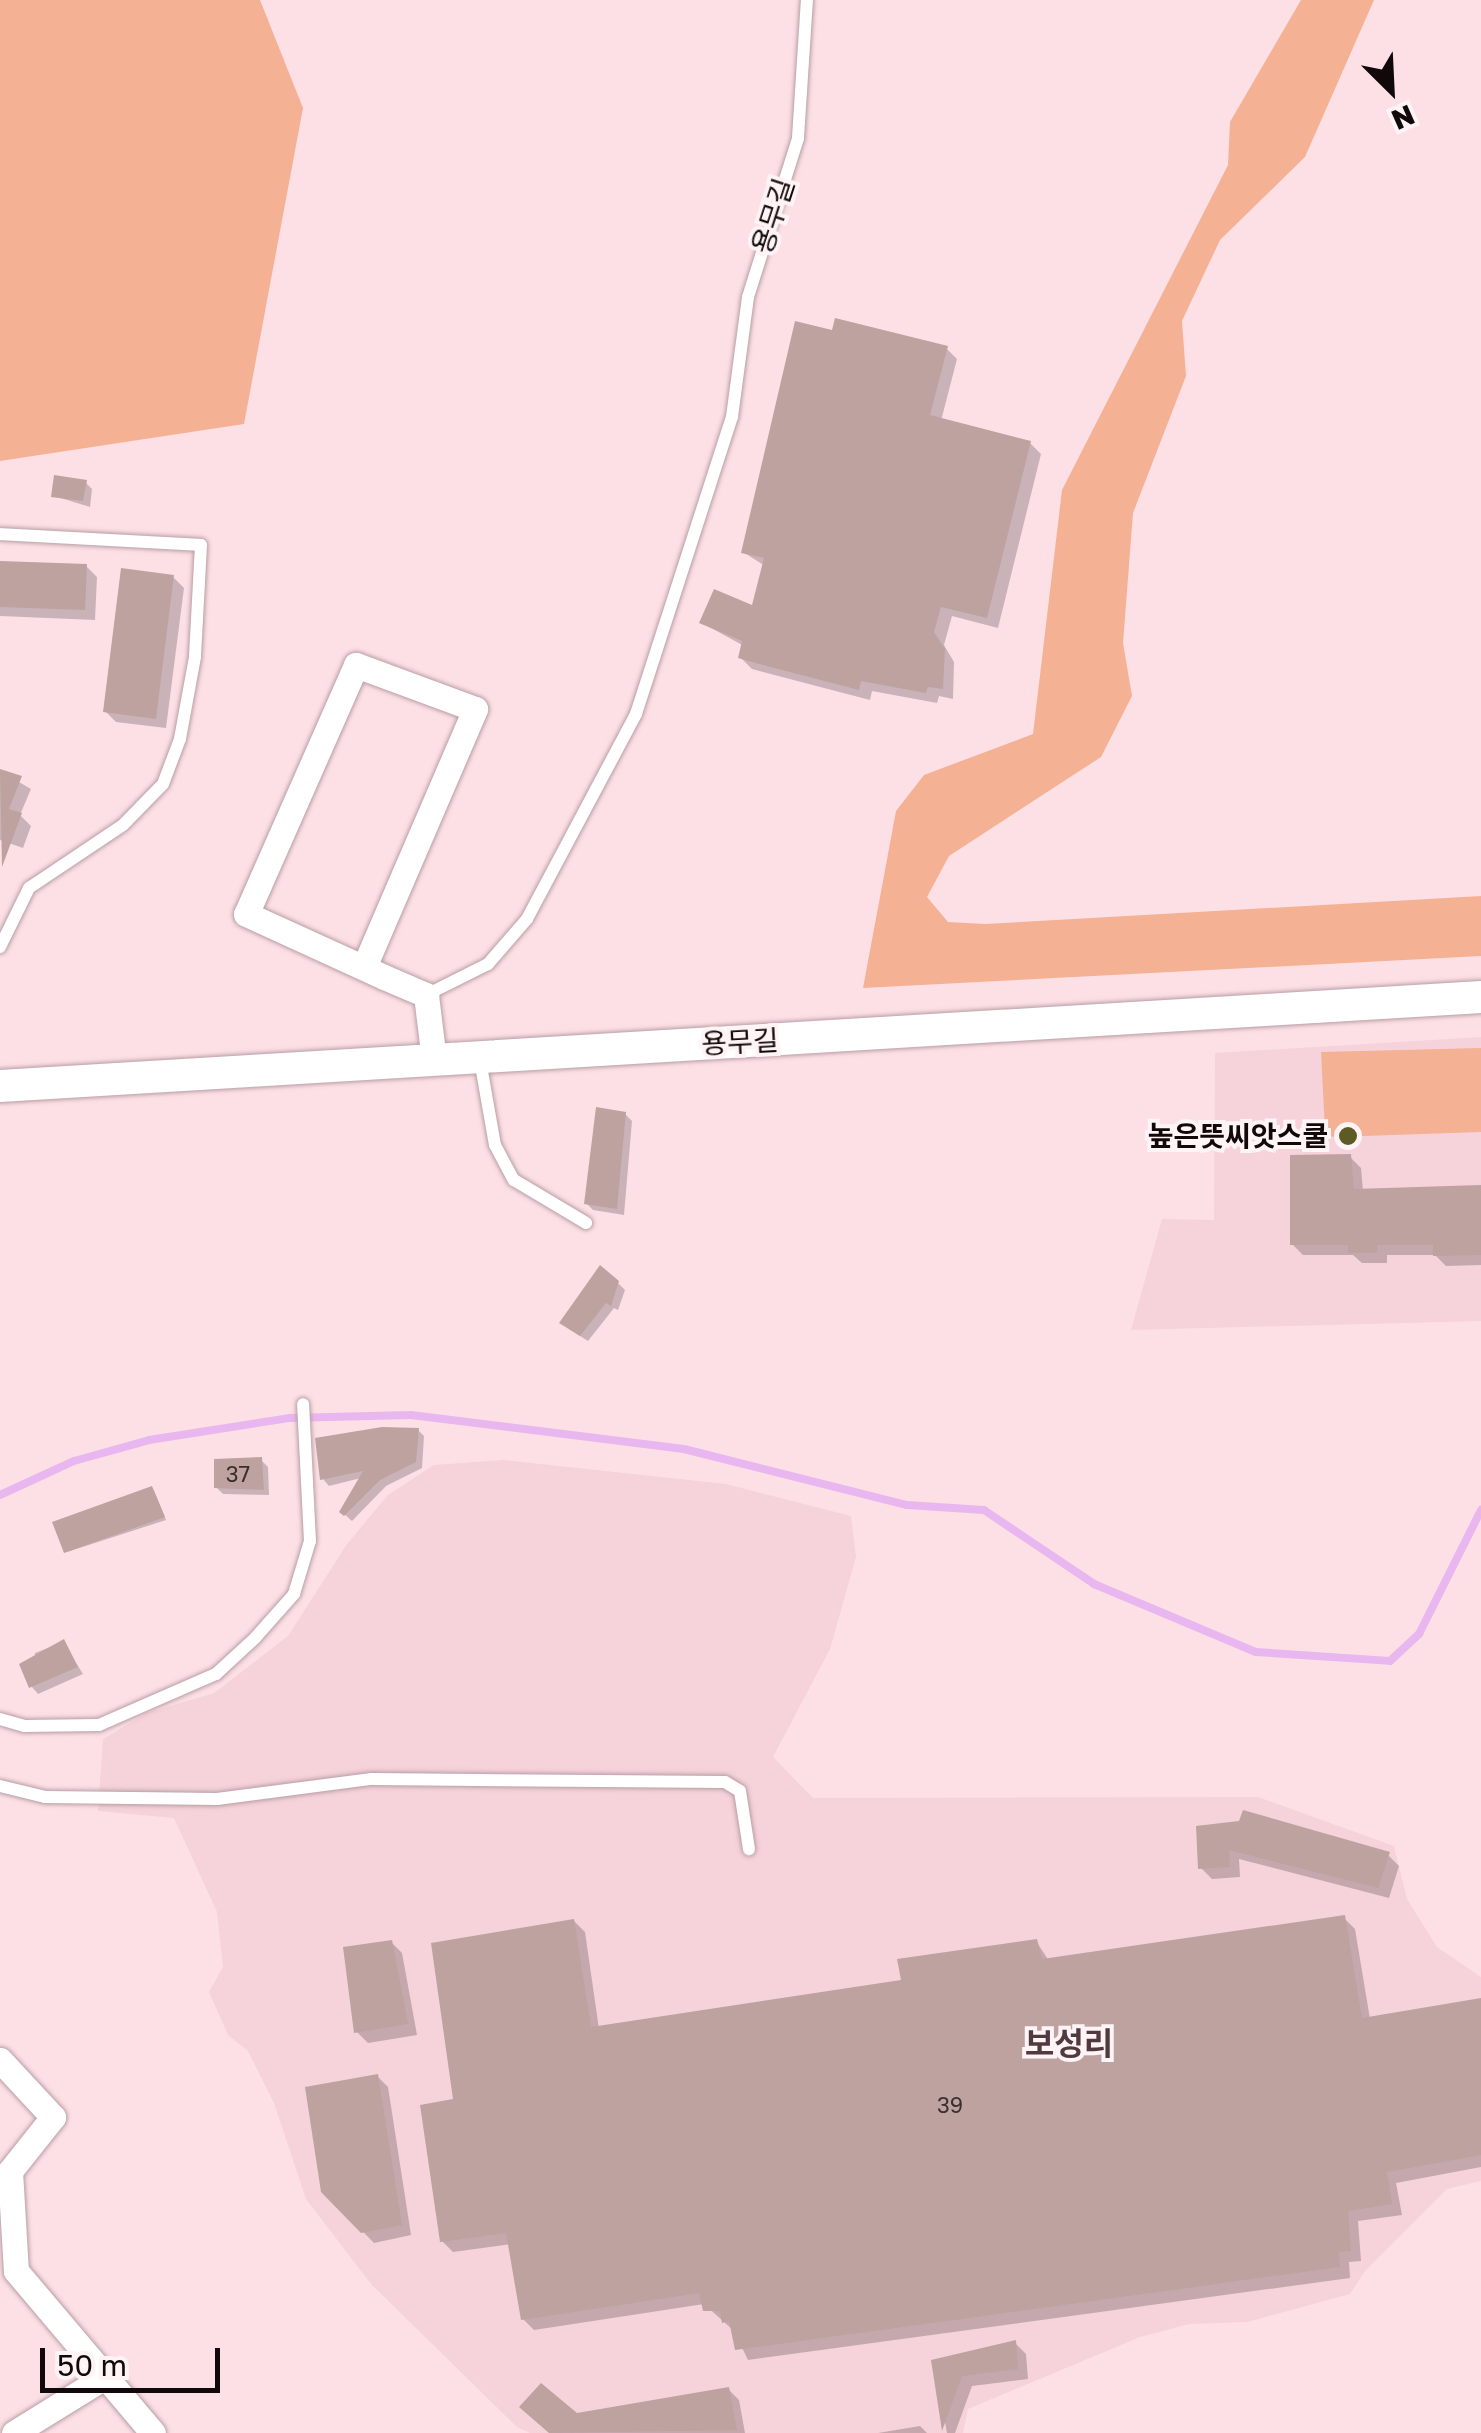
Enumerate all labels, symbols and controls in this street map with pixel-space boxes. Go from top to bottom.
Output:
north arrow [1341,40,1441,140]
text: N [1387,98,1420,137]
street label: 용무길 [745,174,801,258]
street label: 용무길 [701,1023,779,1061]
place label: 높은뜻씨앗스쿨 [1148,1119,1328,1153]
marker: 높은뜻씨앗스쿨 [1337,1125,1359,1147]
house number: 37 [226,1461,250,1487]
district label: 보성리 [1025,2024,1113,2062]
house number: 39 [937,2092,963,2118]
scale bar [45,2328,225,2390]
text: 50 m [57,2347,127,2383]

